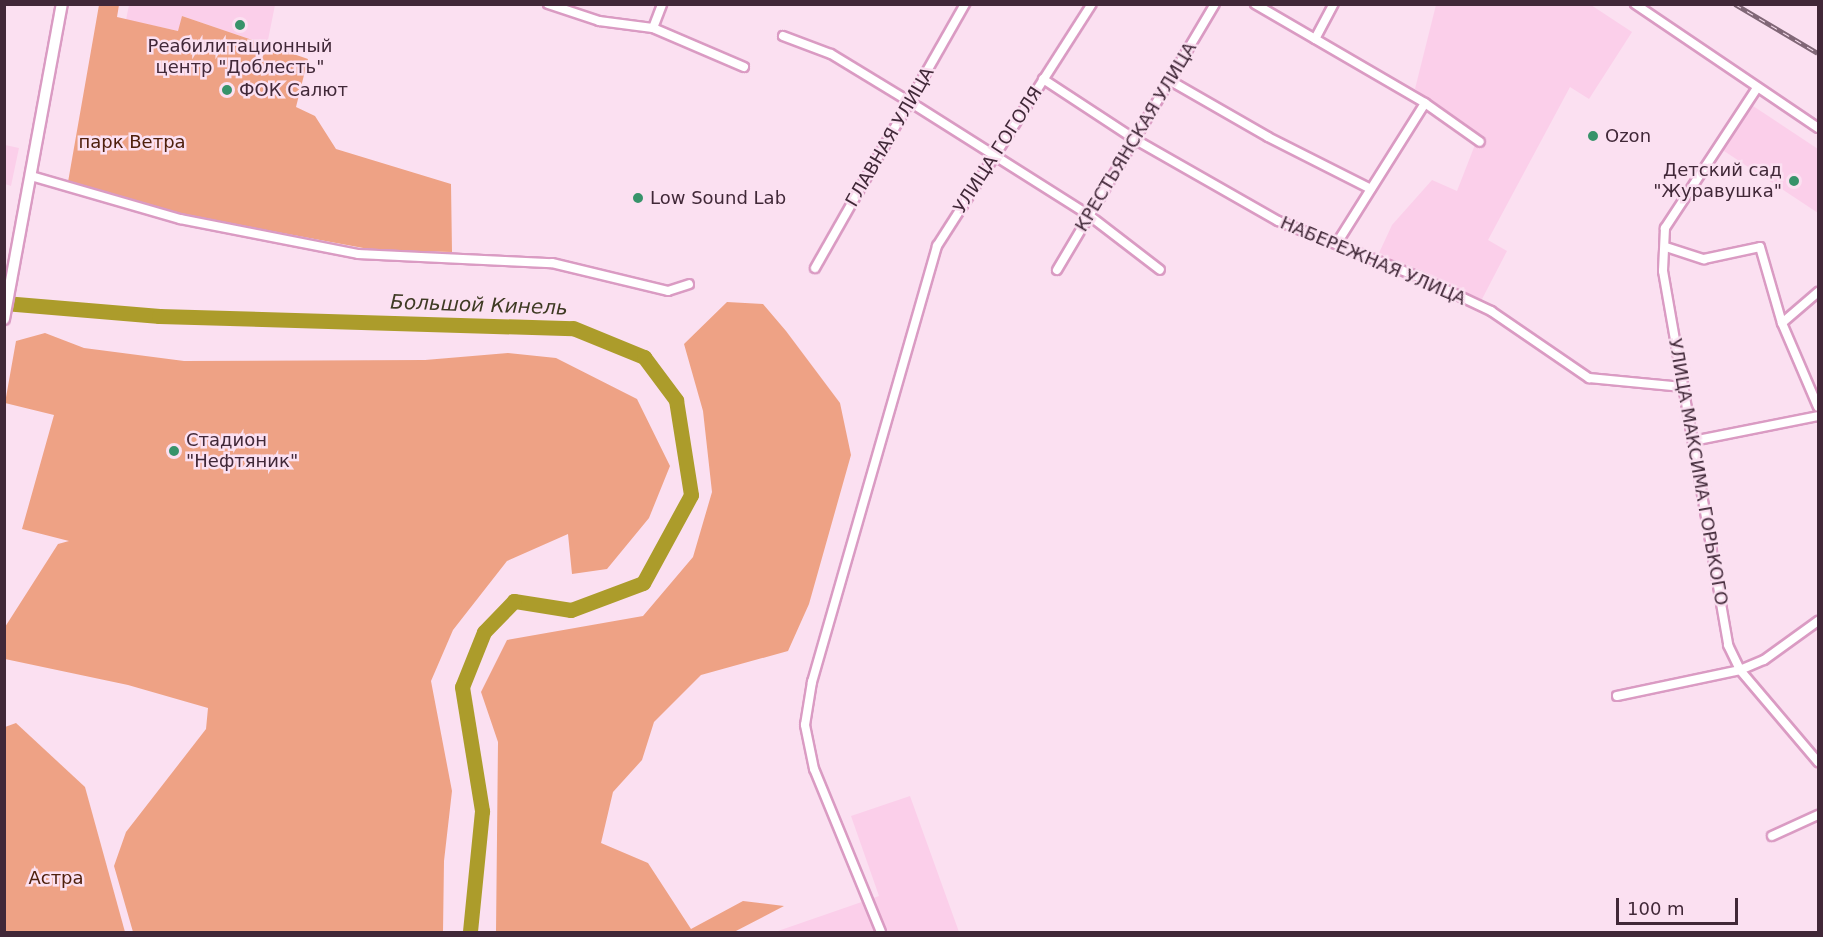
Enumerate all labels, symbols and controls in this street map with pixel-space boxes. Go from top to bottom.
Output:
marker: Реабилитационный центр "Доблесть" [231,16,249,34]
place label: Реабилитационный центр "Доблесть" [148,36,332,78]
street label: КРЕСТЬЯНСКАЯ УЛИЦА [1071,38,1201,236]
street label: ГЛАВНАЯ УЛИЦА [841,63,939,211]
place label: ФОК Салют [239,79,348,101]
marker: ФОК Салют [220,83,234,97]
street label: УЛИЦА ГОГОЛЯ [949,83,1047,217]
place label: Ozon [1605,125,1651,147]
marker: Ozon [1586,129,1600,143]
park label: парк Ветра [78,131,186,153]
place label: Детский сад "Журавушка" [1653,160,1782,202]
marker: Детский сад "Журавушка" [1787,174,1801,188]
place label: Low Sound Lab [650,187,786,209]
marker: Low Sound Lab [631,191,645,205]
street label: НАБЕРЕЖНАЯ УЛИЦА [1277,212,1469,310]
water label: Большой Кинель [390,290,568,320]
street label: УЛИЦА МАКСИМА ГОРЬКОГО [1664,337,1732,607]
place label: Стадион "Нефтяник" [186,430,298,472]
marker: Стадион "Нефтяник" [167,444,181,458]
park label: Астра [28,867,84,889]
scale bar [1619,886,1740,924]
text: 100 m [1627,898,1685,919]

